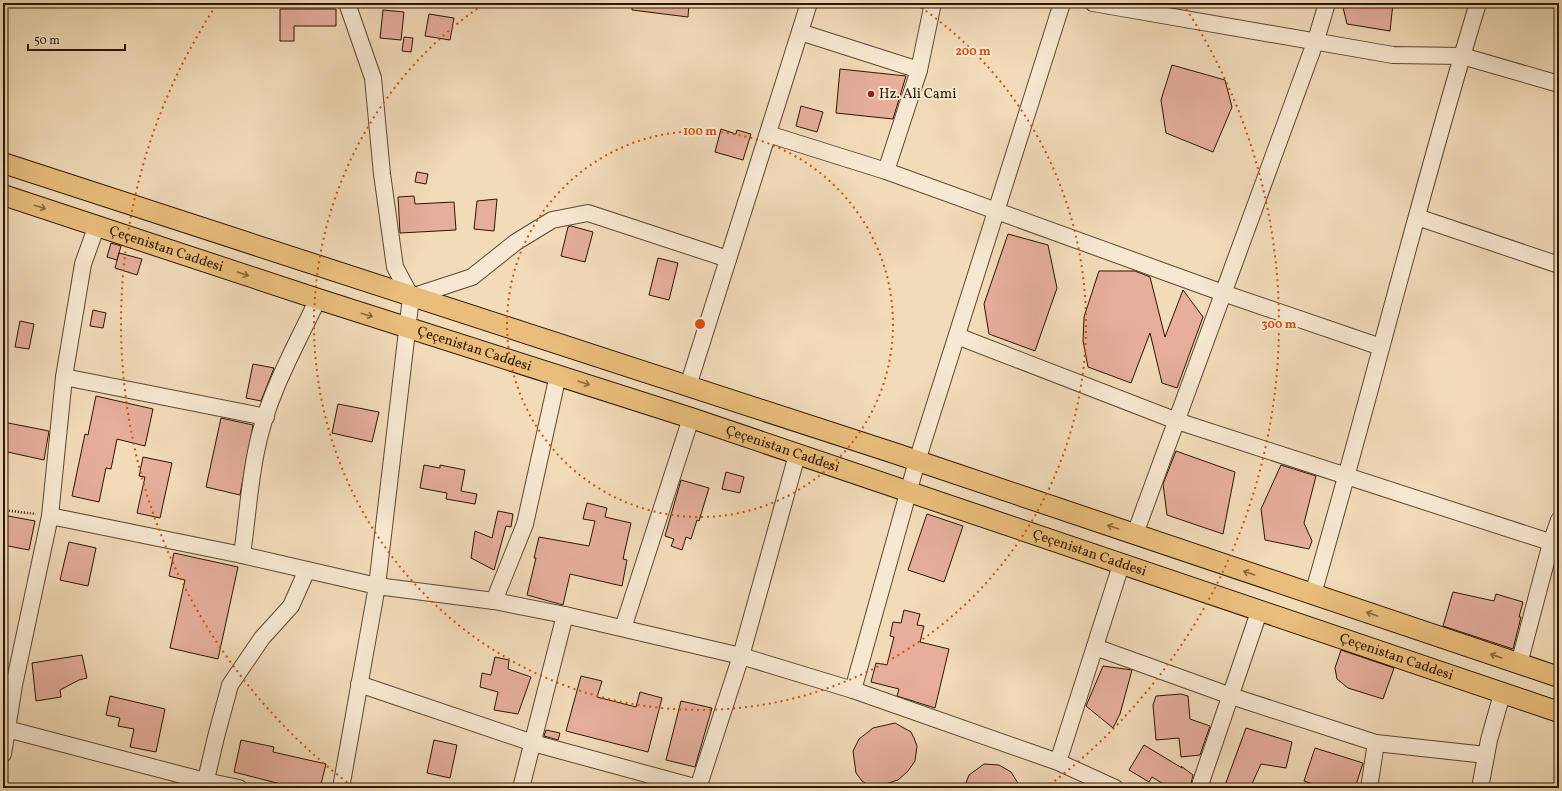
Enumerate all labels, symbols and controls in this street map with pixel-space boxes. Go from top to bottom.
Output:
scale bar [28,26,125,52]
text: 50 m [34,33,60,49]
text: 200 m [955,44,991,60]
place label: Hz. Ali Cami [879,85,956,104]
marker: Hz. Ali Cami [866,89,876,99]
text: 100 m [683,124,717,140]
one-way arrow [34,203,46,211]
street label: Çeçenistan Caddesi [107,221,226,277]
one-way arrow [237,271,250,278]
one-way arrow [360,312,373,319]
centre of rings [693,317,707,331]
text: 300 m [1262,317,1297,333]
street label: Çeçenistan Caddesi [415,322,534,376]
one-way arrow [578,380,591,387]
street label: Çeçenistan Caddesi [723,421,842,477]
one-way arrow [1106,523,1119,530]
street label: Çeçenistan Caddesi [1030,525,1149,581]
one-way arrow [1243,569,1256,576]
one-way arrow [1367,610,1379,618]
street label: Çeçenistan Caddesi [1337,629,1456,685]
one-way arrow [1489,652,1502,659]

